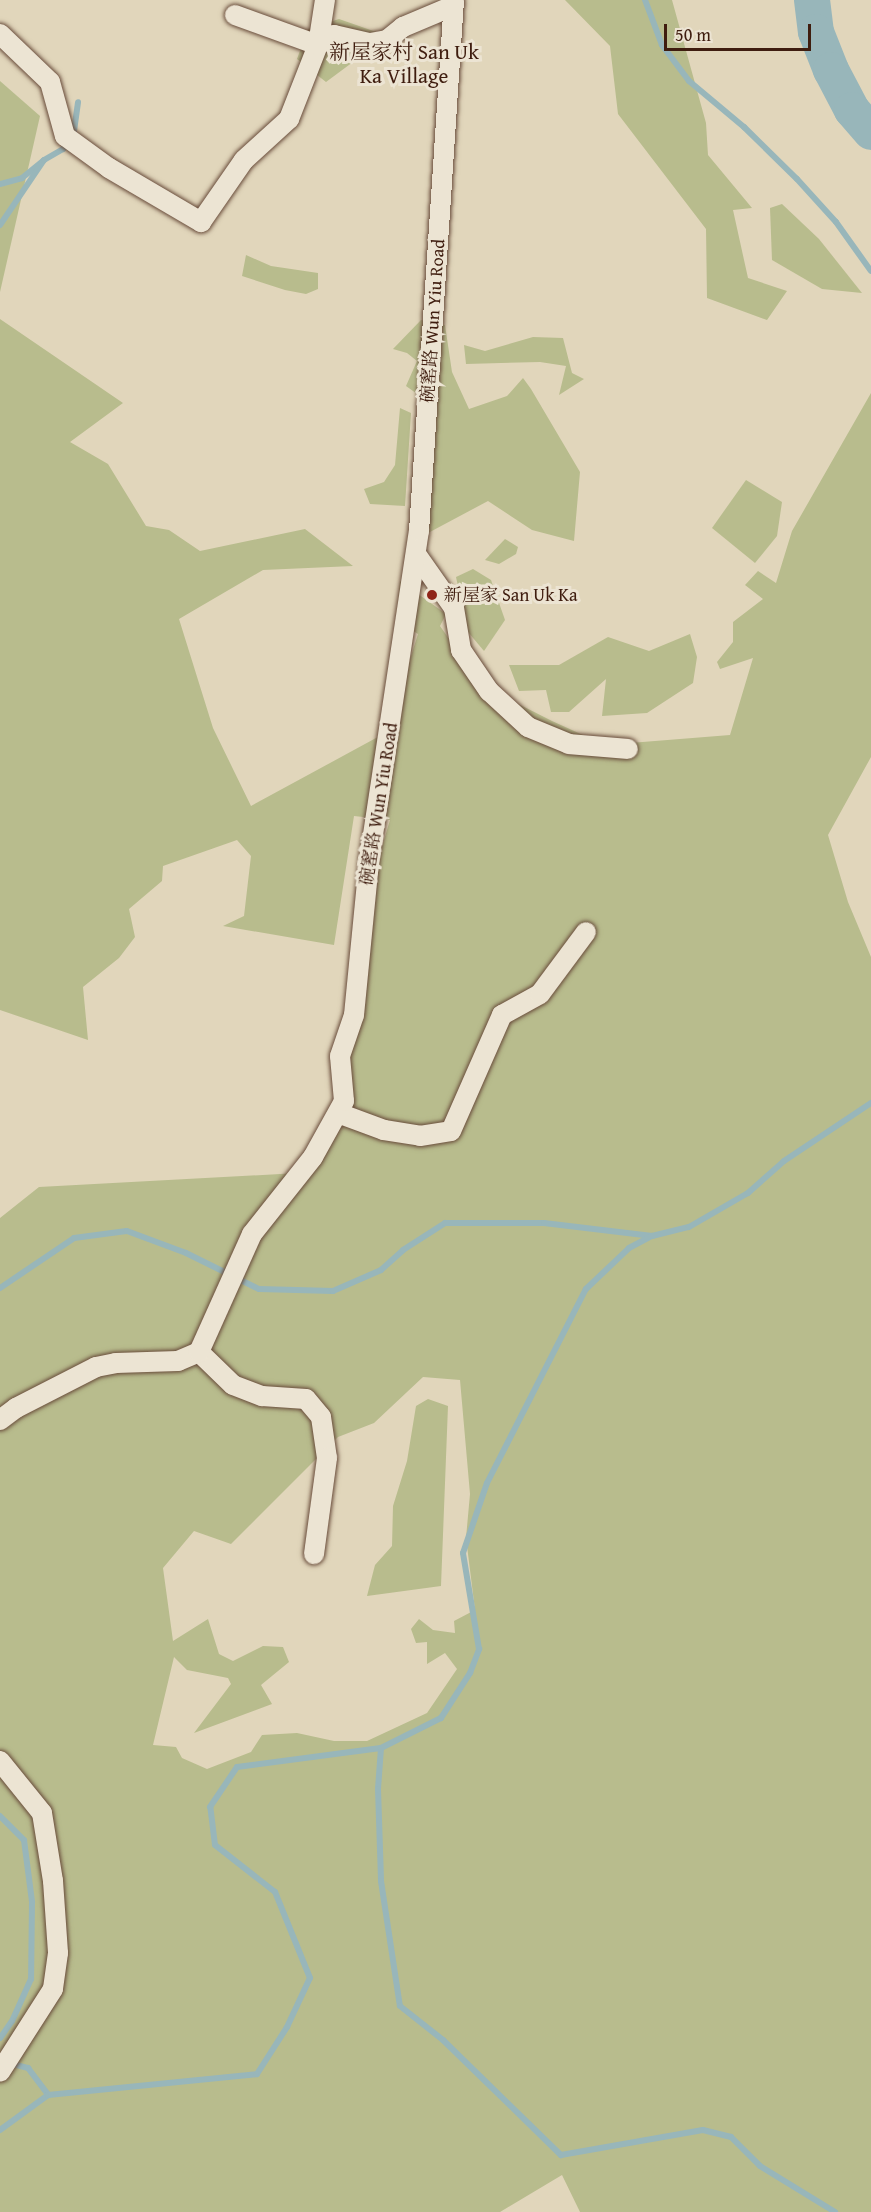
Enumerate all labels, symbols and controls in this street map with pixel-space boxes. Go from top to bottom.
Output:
scale bar [667,12,814,50]
text: 50 m [675,21,711,48]
district label: 新屋家村 San Uk Ka Village [329,39,479,89]
street label: 碗窰路 Wun Yiu Road [416,238,450,404]
place label: 新屋家 San Uk Ka [444,584,577,606]
marker: 新屋家 San Uk Ka [425,588,439,602]
street label: 碗窰路 Wun Yiu Road [355,721,403,887]

